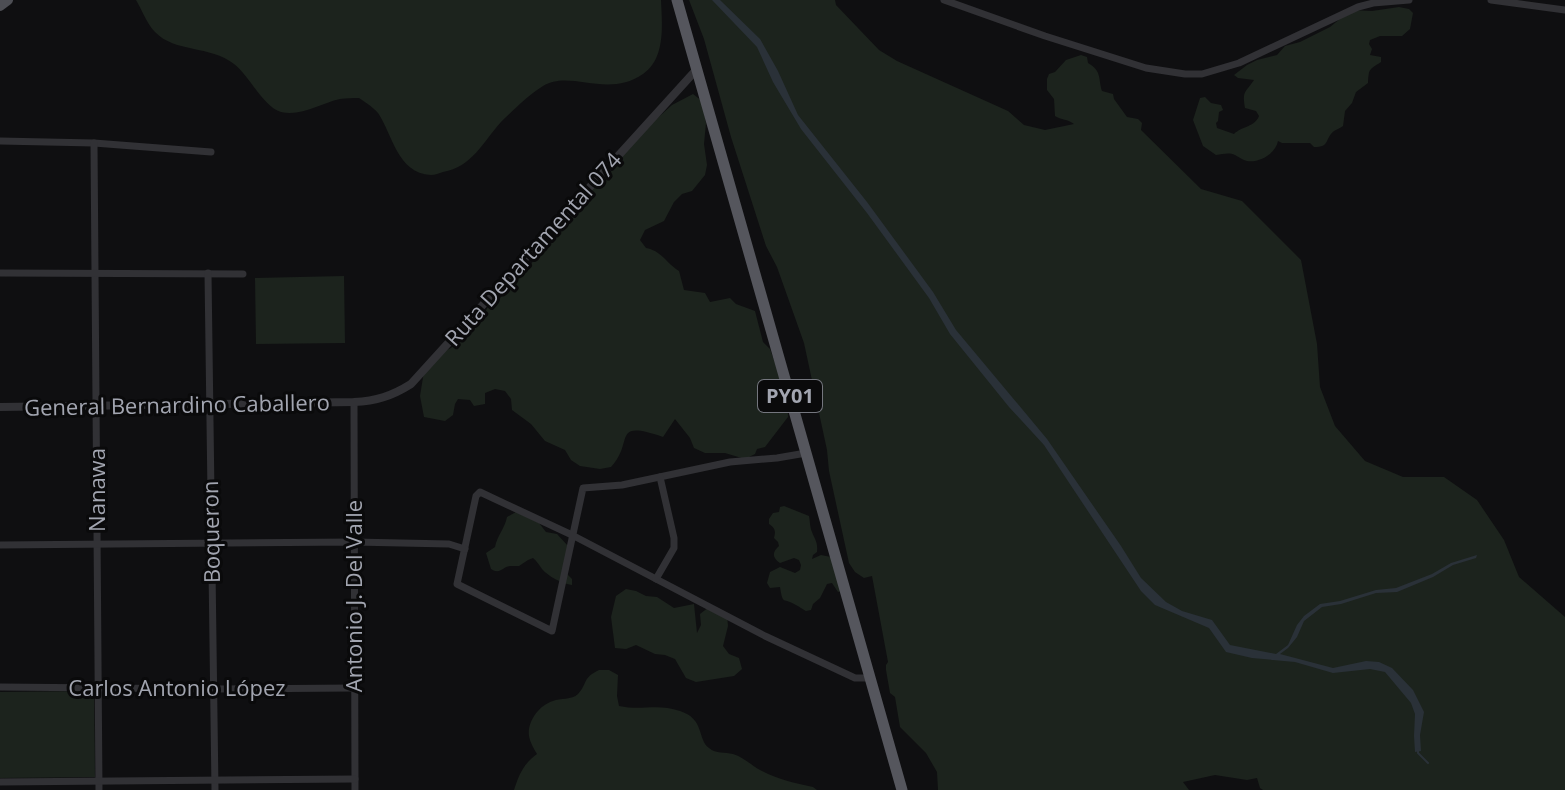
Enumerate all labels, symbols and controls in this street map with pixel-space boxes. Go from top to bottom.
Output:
street label: Ruta Departamental 074 [437,145,628,352]
road number: PY01 [758,380,822,412]
street label: General Bernardino Caballero [24,386,330,422]
street label: Nanawa [81,448,111,532]
street label: Boqueron [194,481,226,584]
street label: Antonio J. Del Valle [338,500,368,692]
street label: Carlos Antonio López [68,672,286,702]

